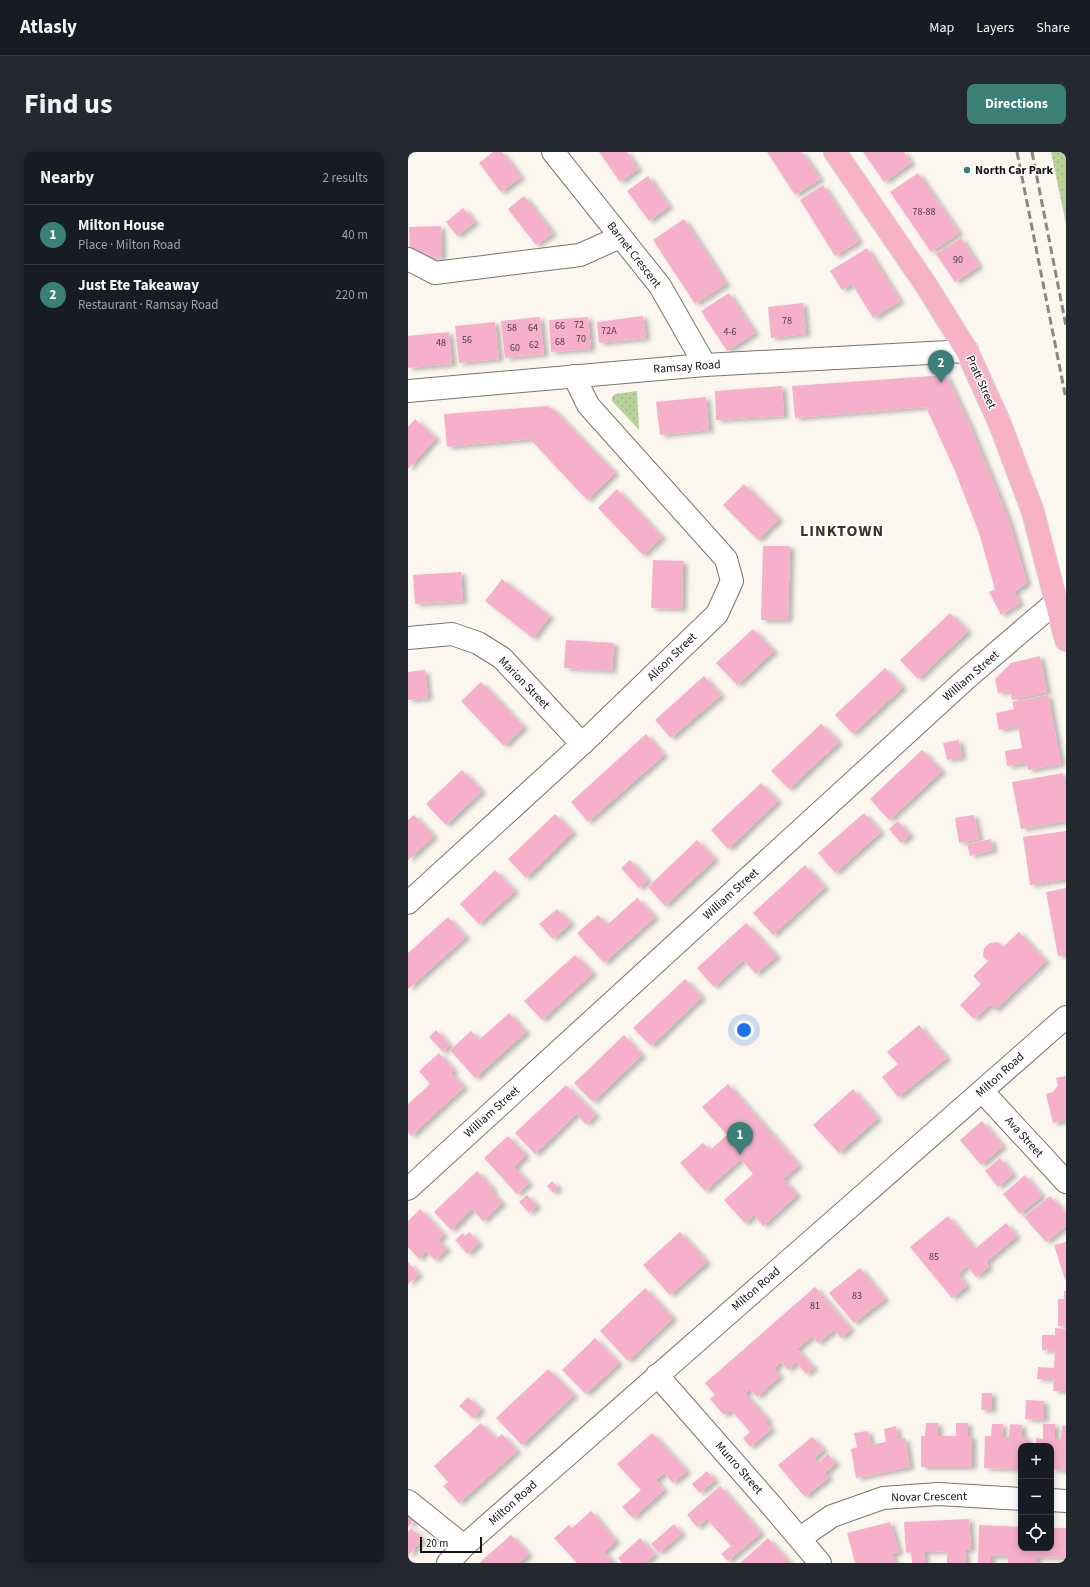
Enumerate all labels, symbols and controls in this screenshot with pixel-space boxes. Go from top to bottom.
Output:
text: Atlasly [20,14,77,41]
text: Map [929,18,954,38]
text: Layers [976,18,1014,38]
text: Share [1036,18,1070,38]
text: Find us [24,84,112,124]
button: Directions [967,84,1066,124]
place label: North Car Park [975,162,1054,179]
marker: North Car Park [962,165,972,175]
text: Nearby [40,166,94,190]
text: 2 results [323,169,368,187]
house number: 78-88 [913,205,936,219]
text: Milton House [78,215,165,236]
street label: Barnet Crescent [603,218,665,292]
text: 1 [50,226,56,244]
text: 40 m [342,226,368,244]
text: Place · Milton Road [78,236,181,254]
house number: 90 [953,253,963,267]
text: Just Ete Takeaway [78,275,199,296]
text: 2 [50,286,56,304]
text: 220 m [335,286,368,304]
text: Restaurant · Ramsay Road [78,296,219,314]
house number: 78 [782,314,792,328]
house number: 72 [574,318,584,332]
house number: 66 [555,319,565,333]
house number: 58 [507,321,517,335]
house number: 64 [528,321,538,335]
house number: 72A [601,324,617,338]
house number: 4-6 [723,325,737,339]
house number: 70 [576,332,586,346]
house number: 56 [462,333,472,347]
house number: 68 [555,335,565,349]
house number: 48 [436,336,446,350]
house number: 62 [529,338,539,352]
house number: 60 [510,341,520,355]
pin: 2 [928,350,954,383]
street label: Pratt Street [962,353,1000,411]
street label: Ramsay Road [653,356,721,378]
district label: LINKTOWN [800,520,884,542]
street label: Alison Street [643,629,701,685]
street label: William Street [939,647,1003,705]
street label: Marion Street [494,653,554,713]
street label: William Street [699,864,763,924]
your location [734,1020,754,1040]
street label: Milton Road [972,1049,1028,1101]
street label: William Street [460,1082,524,1142]
street label: Ava Street [1001,1113,1047,1161]
pin: 1 [727,1122,753,1155]
house number: 85 [929,1250,939,1264]
street label: Milton Road [728,1263,784,1315]
house number: 83 [852,1289,862,1303]
house number: 81 [810,1299,820,1313]
street label: Munro Street [711,1438,767,1498]
map controls [1018,1443,1054,1551]
button: + [1018,1443,1054,1479]
street label: Milton Road [485,1477,541,1529]
button: − [1018,1479,1054,1515]
street label: Novar Crescent [891,1488,967,1506]
button: locate [1018,1515,1054,1551]
scale bar [420,1535,482,1554]
text: 20 m [426,1536,448,1551]

